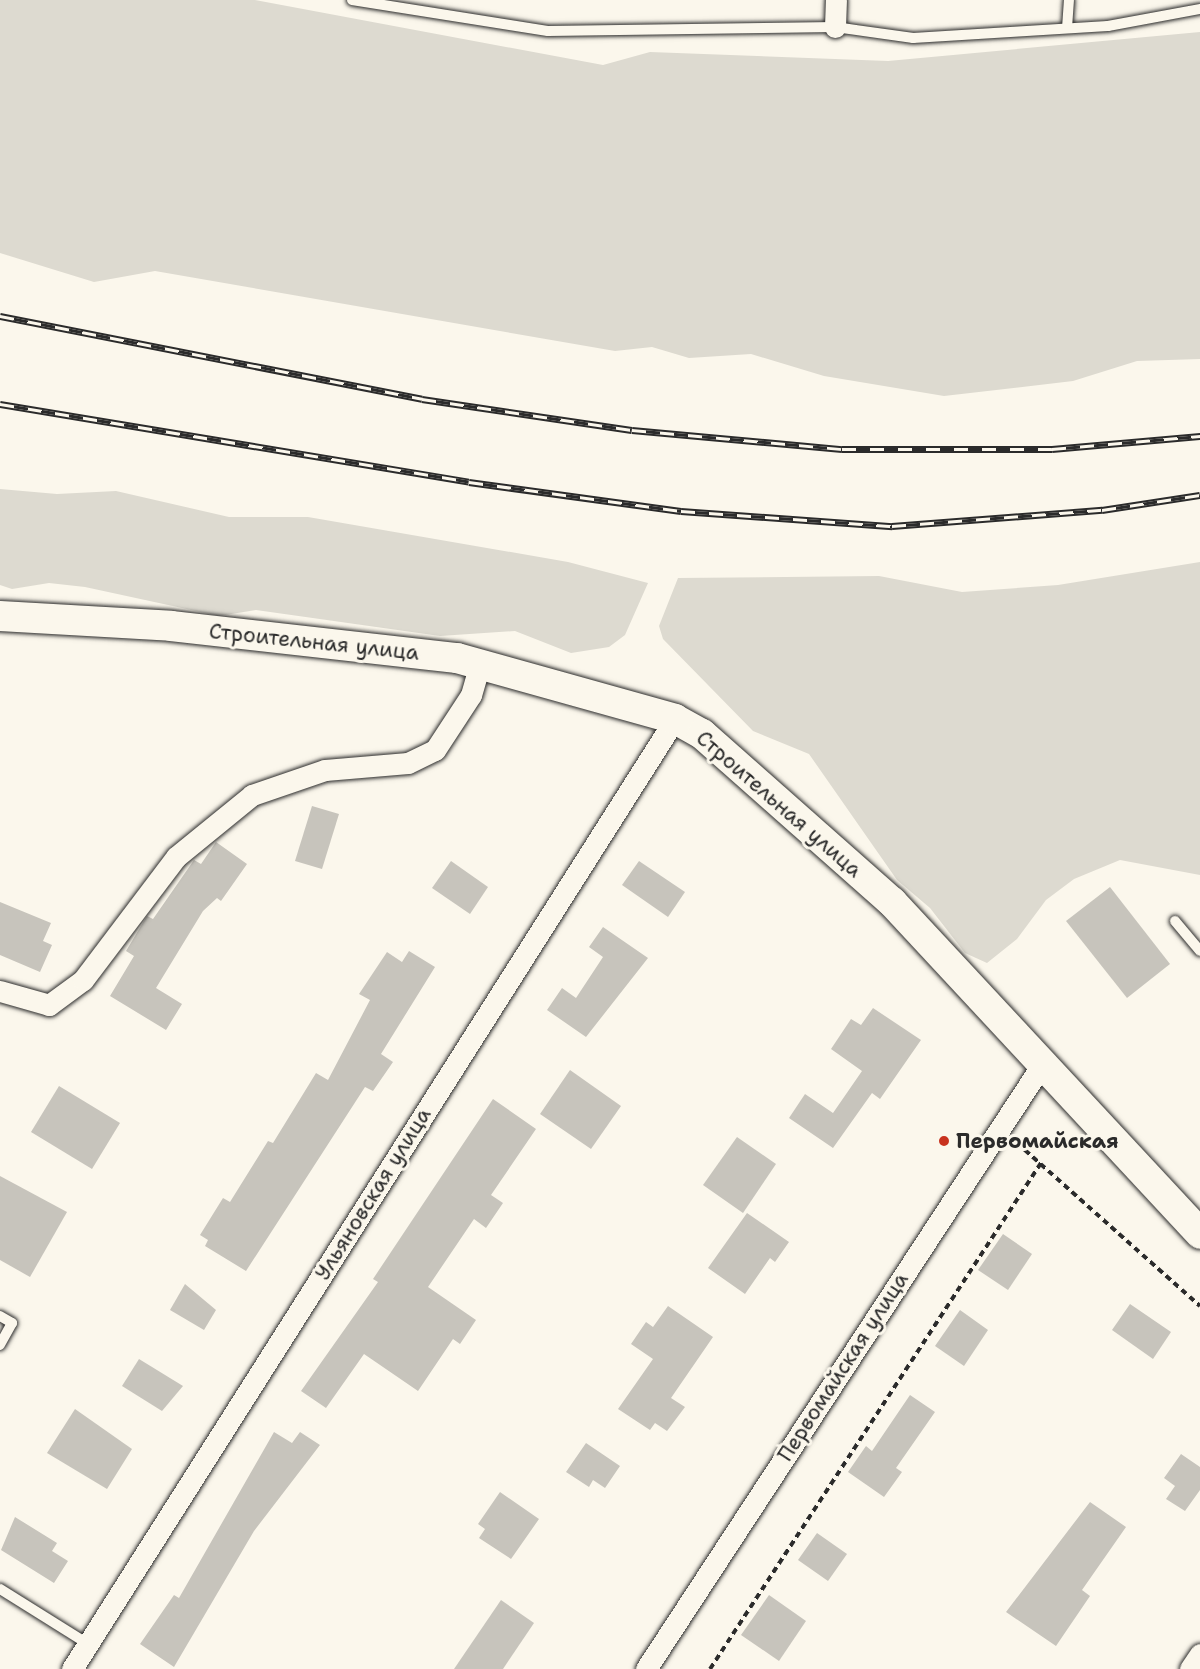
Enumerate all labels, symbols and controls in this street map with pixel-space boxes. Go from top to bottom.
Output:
street label: Строительная улица [208,618,420,666]
street label: Строительная улица [691,725,867,883]
street label: Ульяновская улица [310,1103,436,1285]
place label: Первомайская [956,1128,1119,1154]
marker: Первомайская [937,1134,951,1148]
street label: Первомайская улица [772,1268,914,1466]

